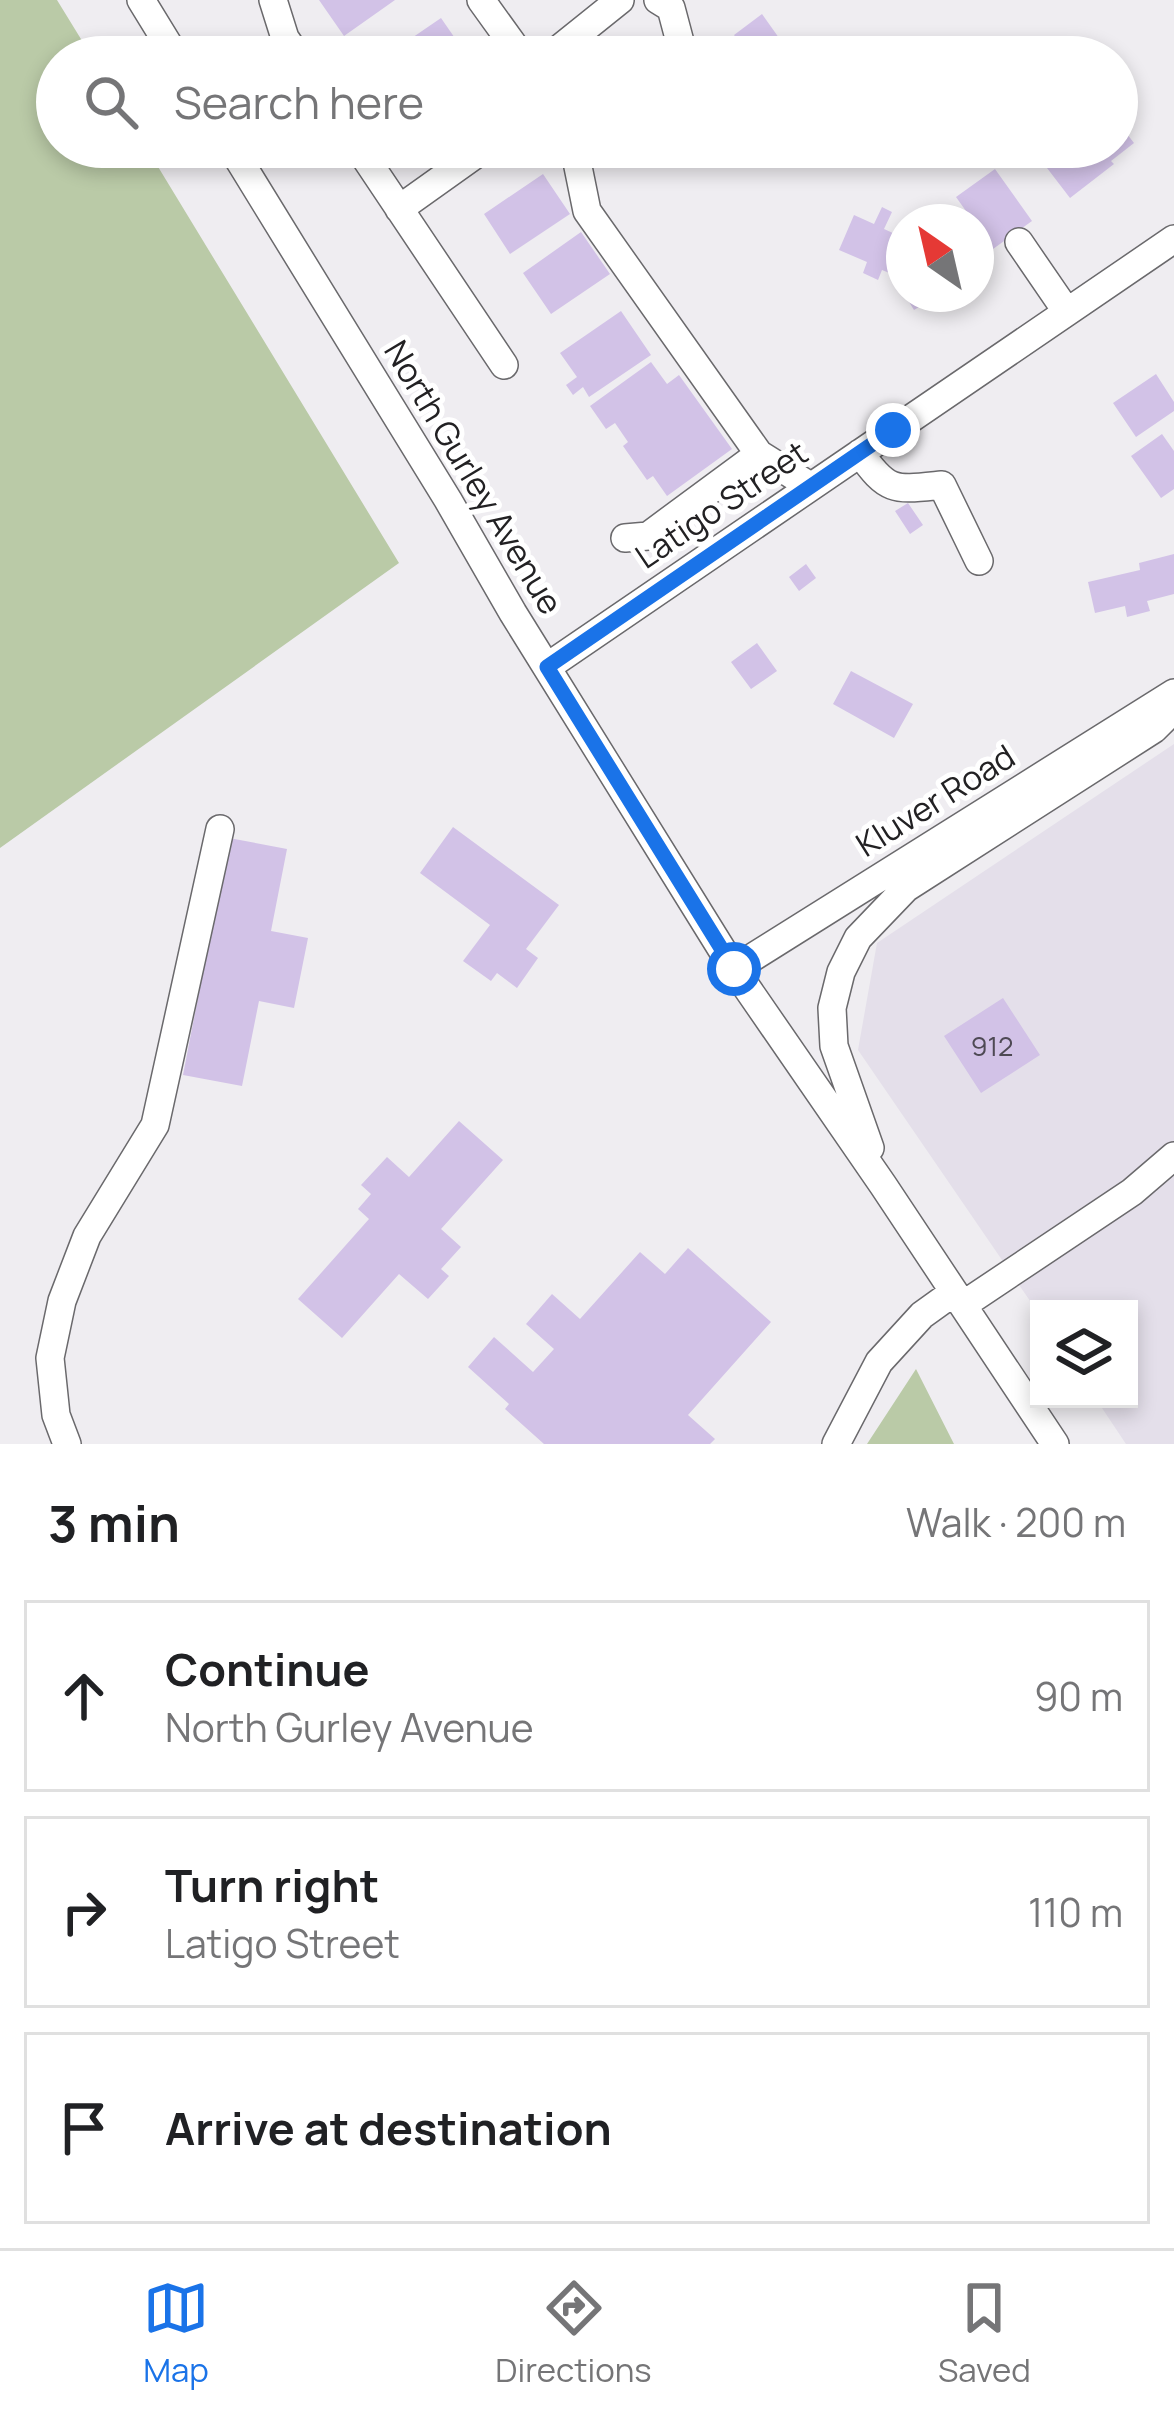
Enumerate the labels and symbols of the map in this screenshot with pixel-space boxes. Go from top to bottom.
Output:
north arrow [886,204,994,312]
street label: North Gurley Avenue [374,332,574,622]
route end [866,403,920,457]
street label: Latigo Street [626,430,816,578]
street label: Kluver Road [847,733,1023,867]
route start [707,942,761,996]
house number: 912 [971,1027,1013,1064]

